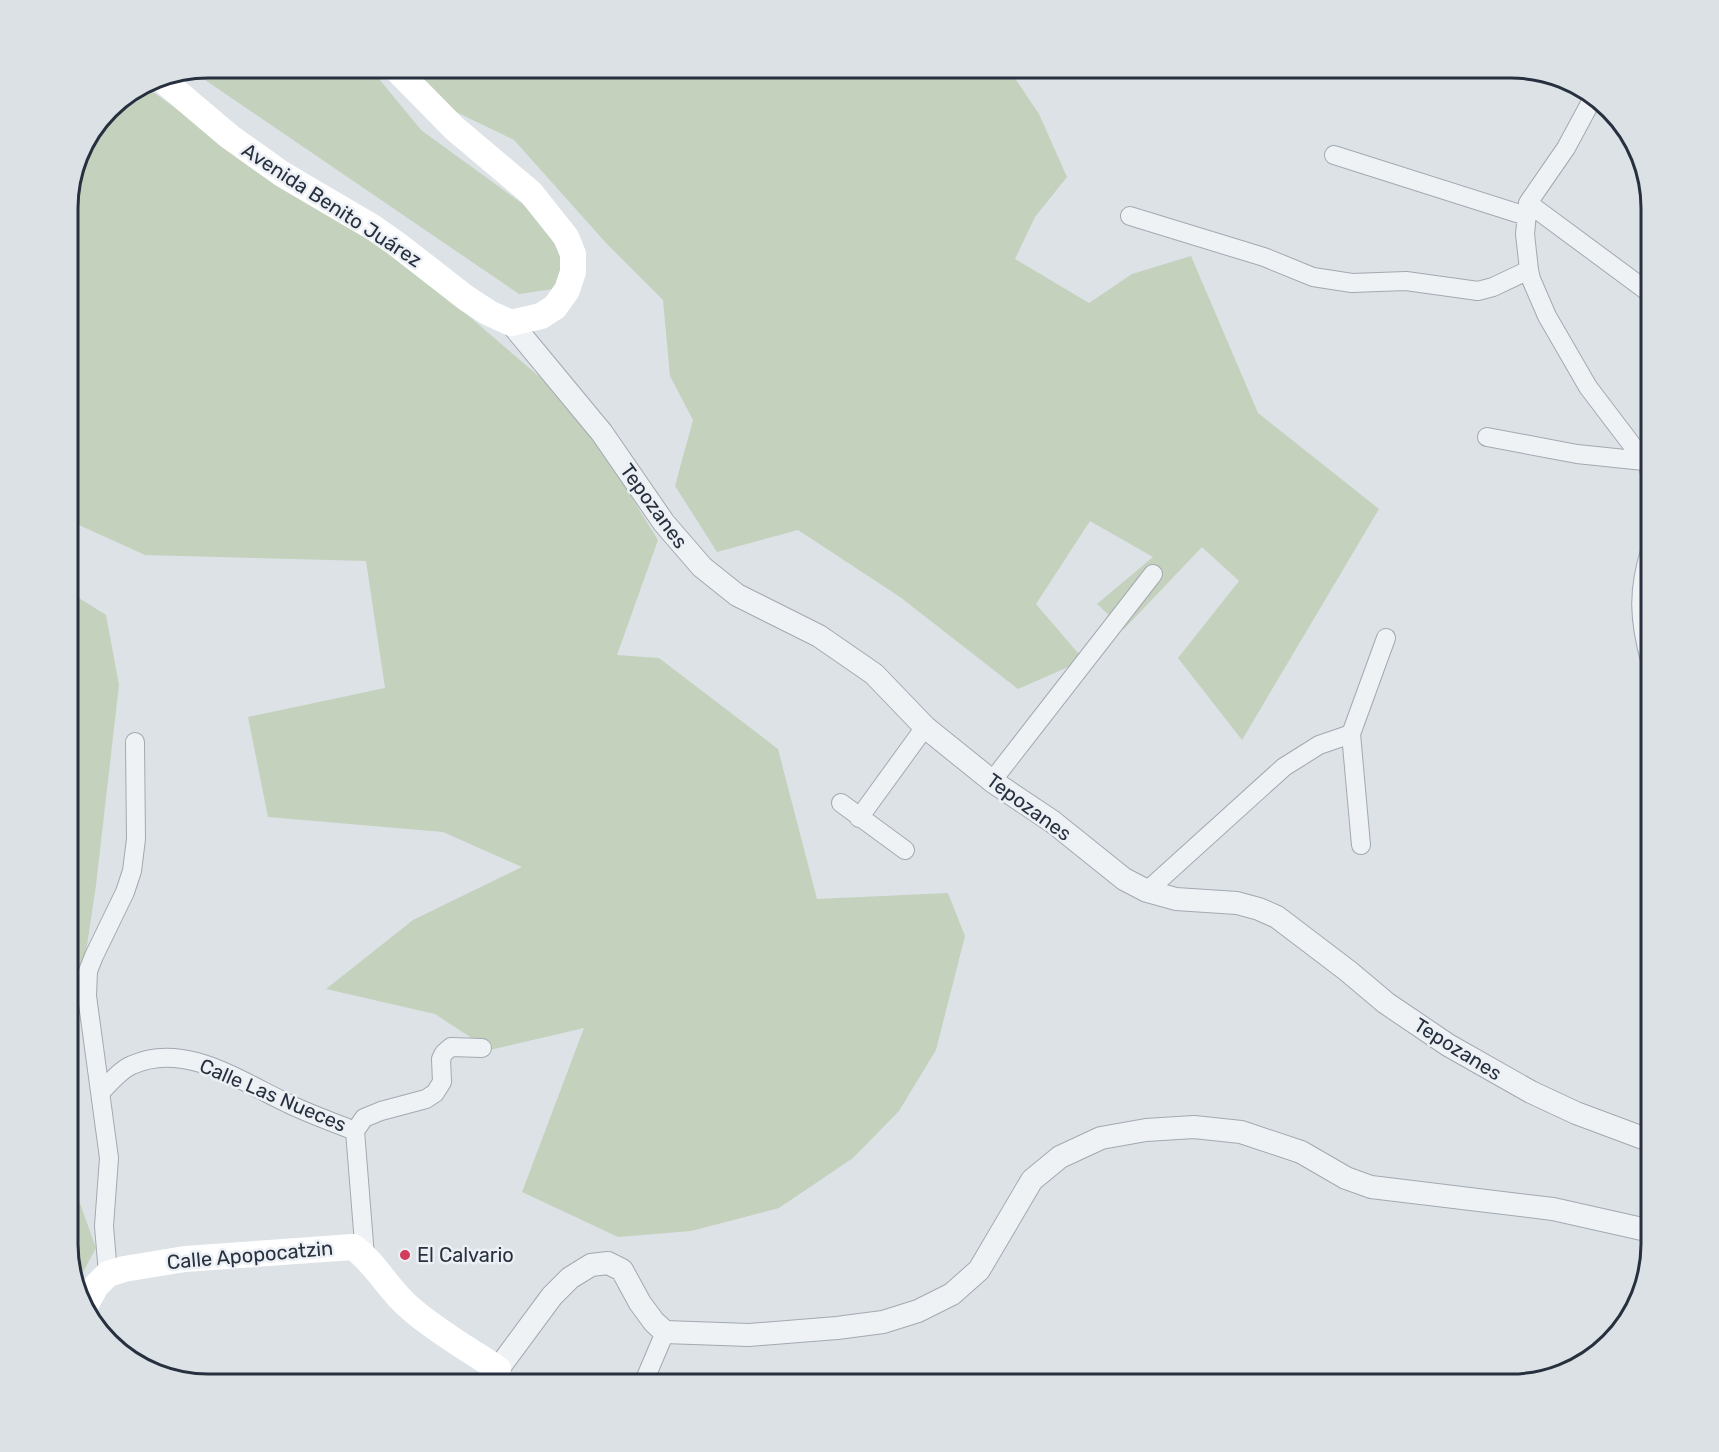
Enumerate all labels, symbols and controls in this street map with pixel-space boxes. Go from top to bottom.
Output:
street label: Avenida Benito Juárez [238,138,426,272]
street label: Tepozanes [615,459,693,553]
street label: Tepozanes [982,768,1076,846]
street label: Tepozanes [1410,1013,1506,1085]
street label: Calle Las Nueces [196,1053,350,1137]
street label: Calle Apopocatzin [166,1236,334,1274]
place label: El Calvario [417,1243,514,1267]
marker: El Calvario [398,1248,412,1262]

